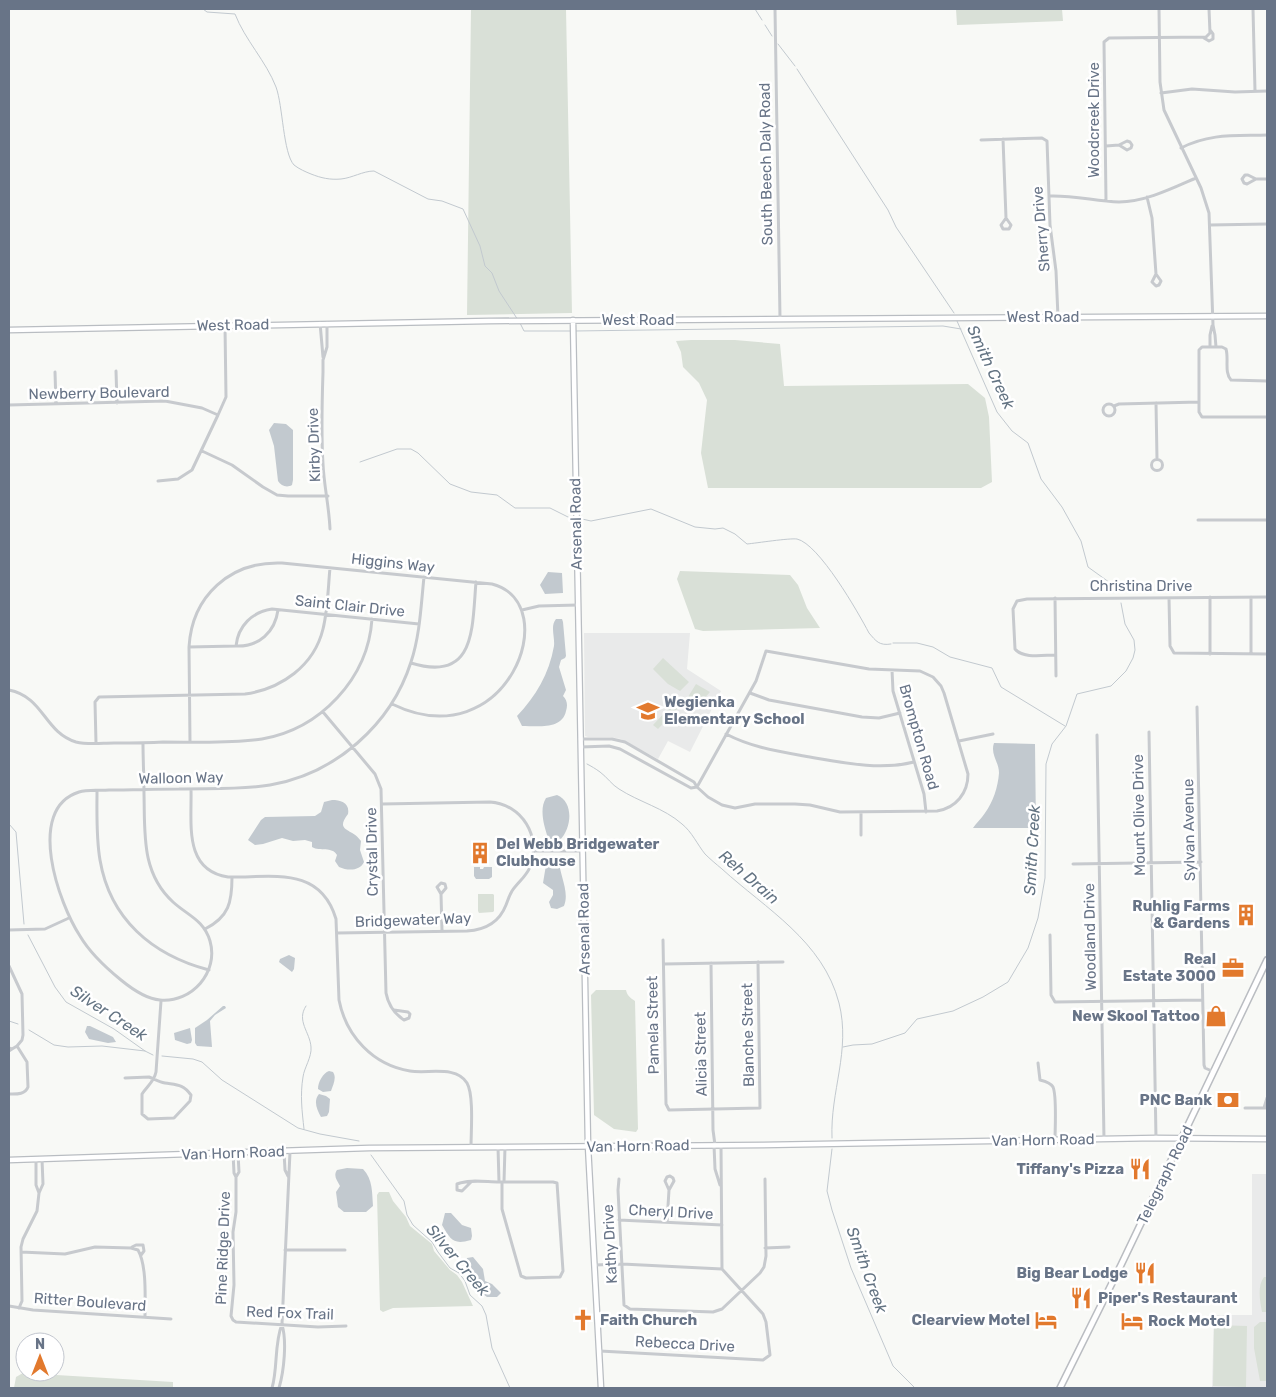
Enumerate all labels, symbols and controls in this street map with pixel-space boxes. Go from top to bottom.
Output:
street label: Woodcreek Drive [1085,62,1103,178]
street label: South Beech Daly Road [756,82,776,246]
street label: Sherry Drive [1028,185,1054,273]
street label: West Road [1007,308,1079,326]
street label: West Road [602,311,674,329]
street label: West Road [196,315,270,335]
water label: Smith Creek [963,322,1019,413]
street label: Newberry Boulevard [28,383,170,403]
street label: Kirby Drive [304,407,324,483]
street label: Arsenal Road [566,478,586,570]
street label: Higgins Way [350,550,436,576]
street label: Christina Drive [1090,577,1192,595]
street label: Saint Clair Drive [294,591,406,621]
street label: Brompton Road [895,682,943,792]
place label: Wegienka Elementary School [664,693,805,728]
school or university icon: Wegienka Elementary School [635,698,661,724]
street label: Mount Olive Drive [1129,754,1149,876]
street label: Walloon Way [138,768,224,788]
street label: Sylvan Avenue [1179,779,1199,881]
water label: Smith Creek [1020,803,1044,896]
street label: Crystal Drive [362,807,382,897]
place label: Del Webb Bridgewater Clubhouse [496,835,660,870]
building icon: Del Webb Bridgewater Clubhouse [467,840,493,866]
water label: Reh Drain [715,846,783,908]
street label: Arsenal Road [574,883,594,975]
street label: Woodland Drive [1080,883,1100,991]
place label: Ruhlig Farms & Gardens [1132,897,1230,932]
building icon: Ruhlig Farms & Gardens [1233,902,1259,928]
street label: Bridgewater Way [354,909,472,931]
place label: Real Estate 3000 [1123,950,1216,985]
office icon: Real Estate 3000 [1220,955,1246,981]
street label: Pamela Street [643,975,663,1074]
water label: Silver Creek [67,981,152,1045]
street label: Blanche Street [738,983,758,1087]
shop icon: New Skool Tattoo [1203,1003,1229,1029]
place label: New Skool Tattoo [1072,1007,1200,1025]
street label: Alicia Street [691,1011,711,1096]
bank icon: PNC Bank [1215,1087,1241,1113]
place label: PNC Bank [1140,1091,1212,1109]
street label: Telegraph Road [1133,1123,1197,1227]
street label: Van Horn Road [991,1130,1095,1150]
street label: Van Horn Road [586,1136,690,1156]
street label: Van Horn Road [181,1142,285,1164]
restaurant icon: Tiffany's Pizza [1127,1156,1153,1182]
place label: Tiffany's Pizza [1017,1160,1124,1178]
street label: Pine Ridge Drive [212,1191,234,1305]
street label: Cheryl Drive [628,1201,714,1223]
street label: Kathy Drive [599,1204,621,1284]
water label: Silver Creek [423,1220,494,1300]
water label: Smith Creek [843,1224,892,1317]
restaurant icon: Big Bear Lodge [1132,1260,1158,1286]
place label: Big Bear Lodge [1016,1264,1128,1282]
restaurant icon: Piper's Restaurant [1068,1285,1094,1311]
street label: Ritter Boulevard [33,1289,147,1315]
place label: Piper's Restaurant [1098,1289,1237,1307]
street label: Red Fox Trail [246,1302,334,1324]
church icon: Faith Church [570,1307,596,1333]
hotel icon: Clearview Motel [1033,1307,1059,1333]
hotel icon: Rock Motel [1119,1308,1145,1334]
place label: Faith Church [600,1311,697,1329]
place label: Clearview Motel [912,1311,1030,1329]
place label: Rock Motel [1148,1312,1230,1330]
north arrow [15,1332,65,1382]
street label: Rebecca Drive [635,1332,735,1356]
text: N [35,1336,45,1353]

